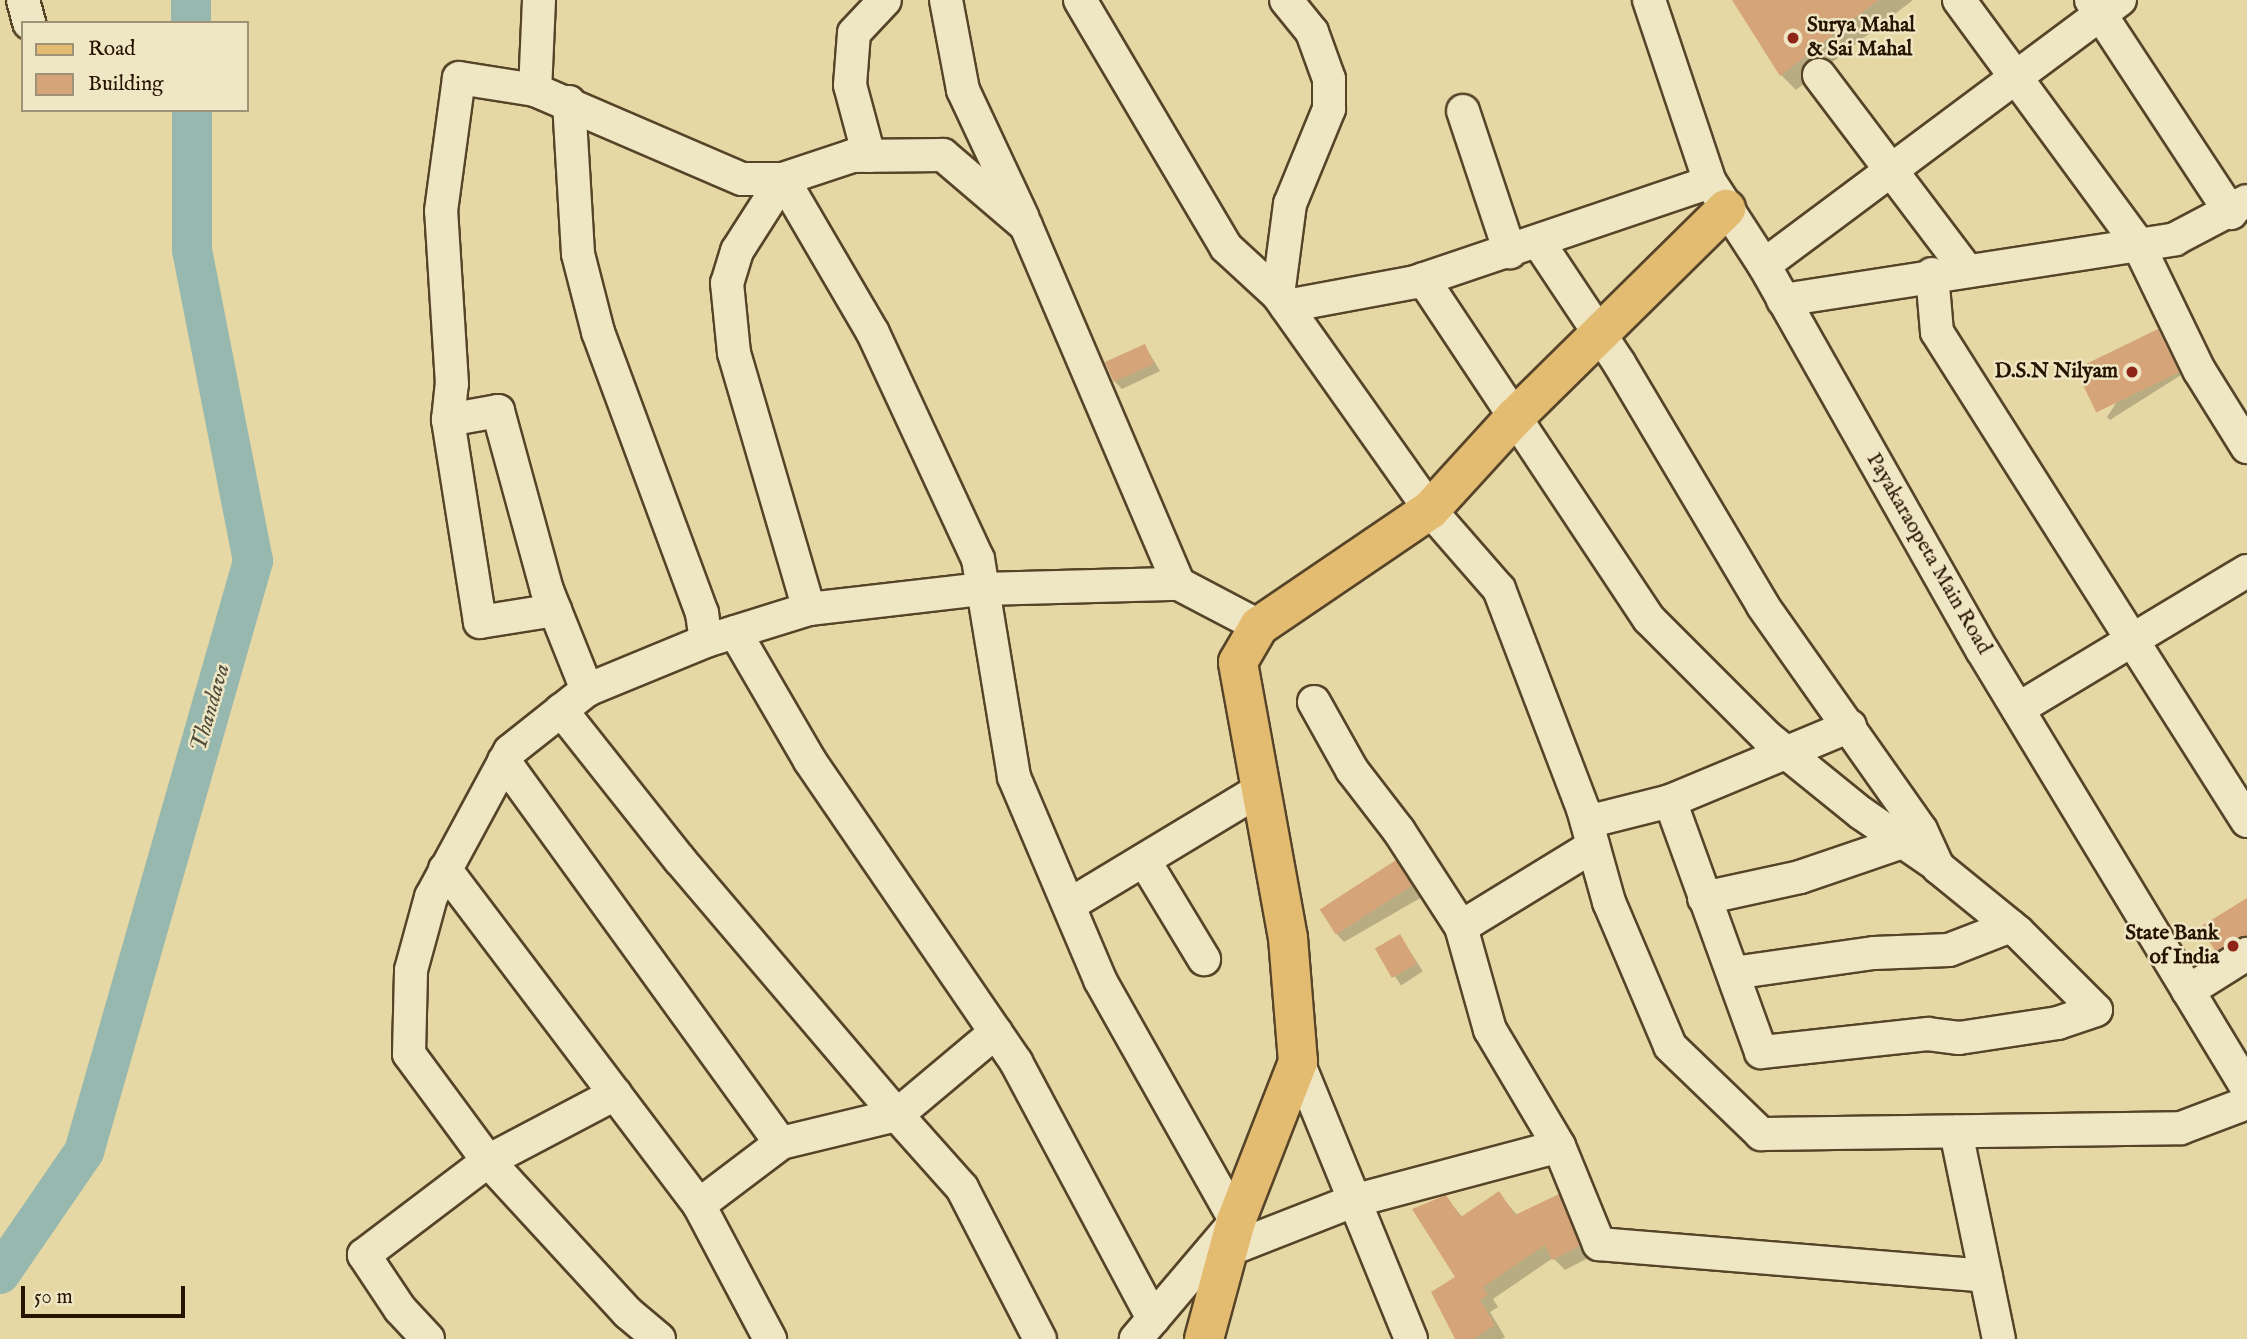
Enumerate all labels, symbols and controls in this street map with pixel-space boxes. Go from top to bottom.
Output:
place label: Surya Mahal & Sai Mahal [1807,13,1915,63]
legend [21,21,248,112]
marker: Surya Mahal & Sai Mahal [1785,30,1801,46]
text: Road [88,36,135,63]
text: Building [88,71,163,98]
place label: D.S.N Nilyam [1994,359,2118,385]
marker: D.S.N Nilyam [2124,364,2140,380]
street label: Payakaraopeta Main Road [1860,449,1996,659]
water label: Thandava [185,661,237,755]
place label: State Bank of India [2125,921,2219,971]
marker: State Bank of India [2225,938,2241,954]
scale bar [24,1272,189,1316]
text: 50 m [34,1284,73,1311]

